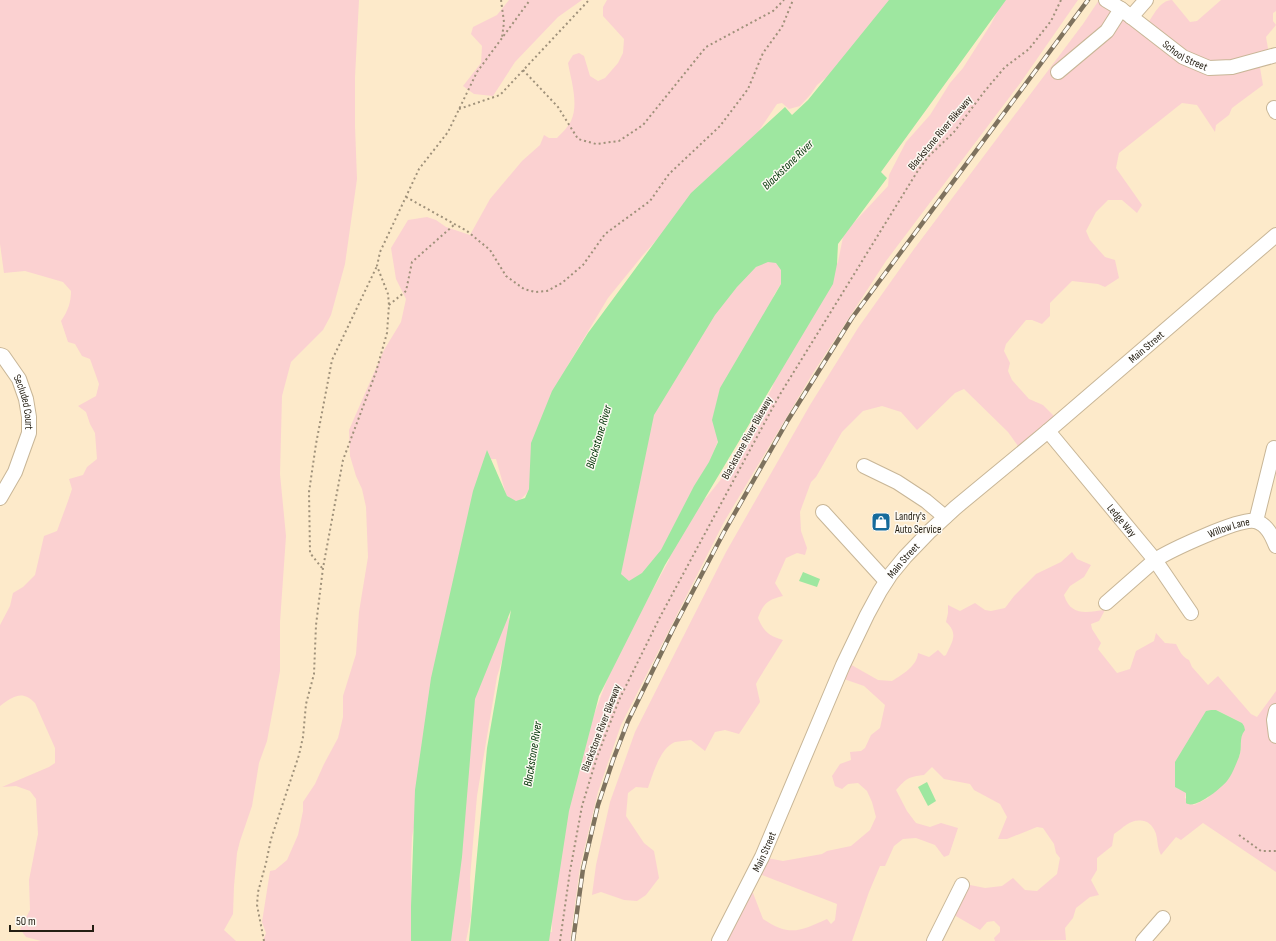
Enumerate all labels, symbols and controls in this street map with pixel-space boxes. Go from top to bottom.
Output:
street label: School Street [1160,37,1210,73]
street label: Blackstone River Bikeway [905,93,975,173]
water label: Blackstone River [759,136,817,193]
street label: Main Street [1126,327,1167,365]
street label: Secluded Court [11,372,36,430]
street label: Blackstone River Bikeway [719,394,776,482]
water label: Blackstone River [583,403,615,471]
street label: Ledge Way [1105,501,1140,540]
place label: Landry's Auto Service [894,510,941,536]
shop icon: Landry's Auto Service [870,511,892,533]
street label: Willow Lane [1206,515,1250,540]
street label: Main Street [884,539,922,580]
street label: Blackstone River Bikeway [578,682,624,774]
water label: Blackstone River [520,720,546,788]
street label: Main Street [749,829,779,874]
scale bar [10,907,93,933]
text: 50 m [16,914,36,929]

